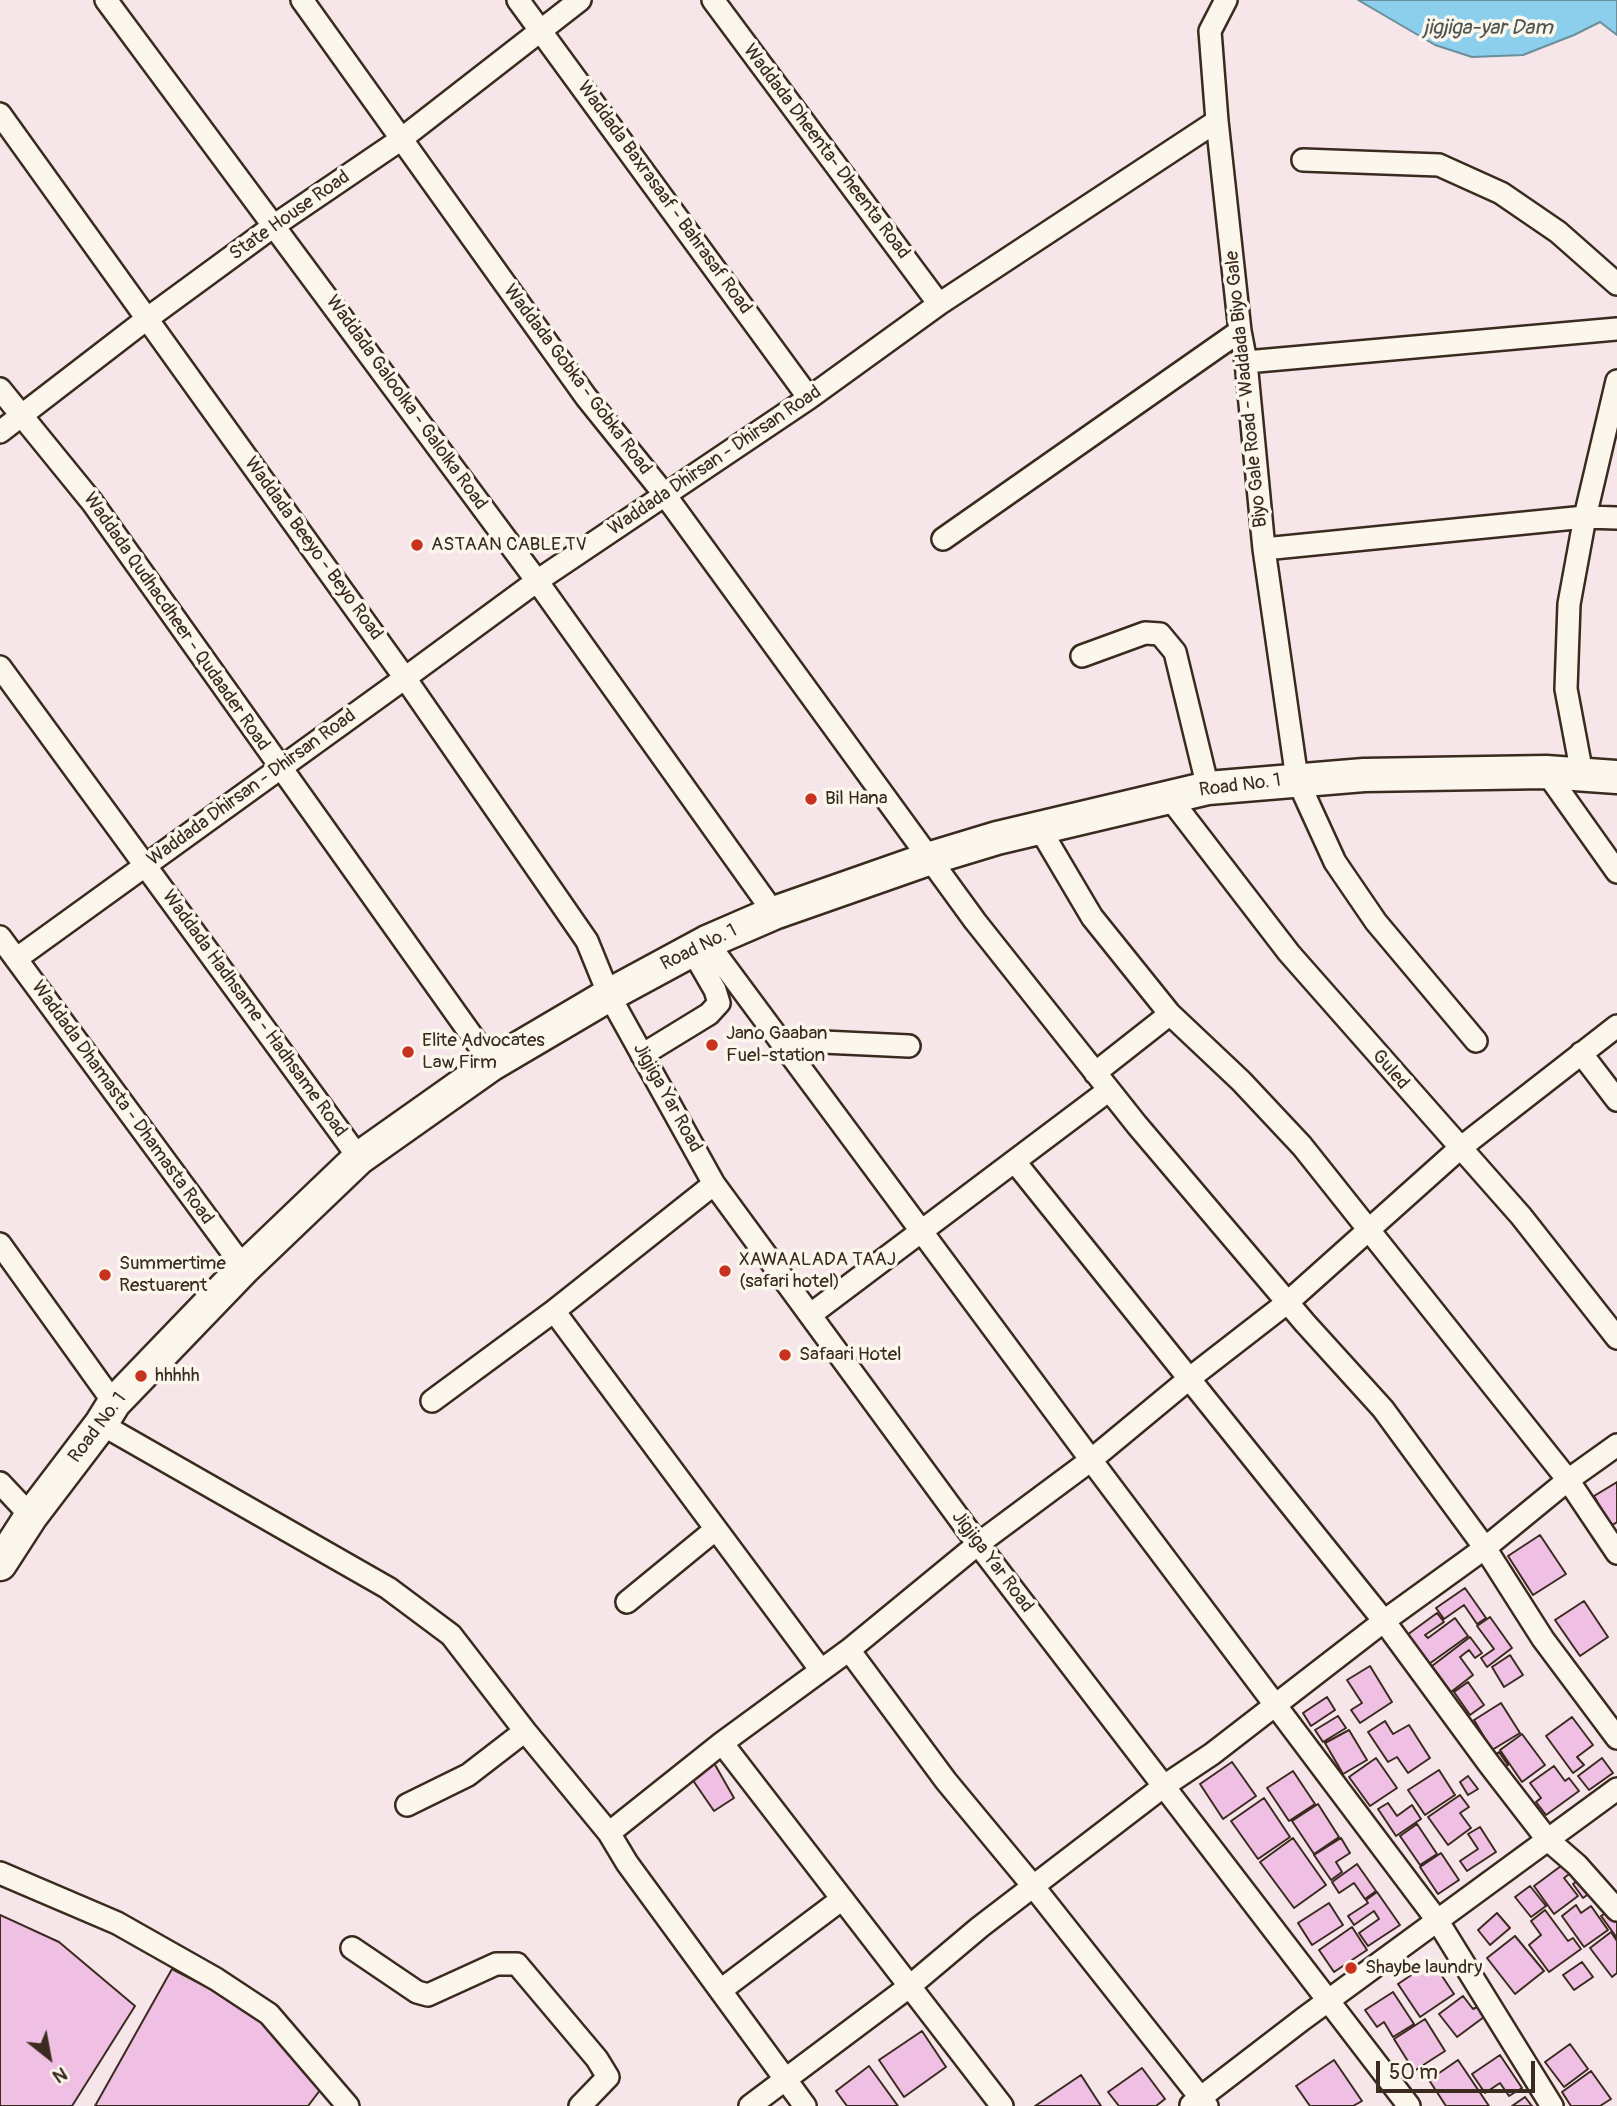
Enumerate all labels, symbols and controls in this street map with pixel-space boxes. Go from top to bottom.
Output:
water label: jigjiga-yar Dam [1423,16,1553,42]
street label: Waddada Dheenta- Dheenta Road [738,40,914,264]
street label: Waddada Baxrasaaf - Bahrasaf Road [572,77,756,319]
street label: State House Road [226,166,354,266]
street label: Biyo Gale Road - Waddada Biyo Gale [1221,249,1273,529]
street label: Waddada Gobka - Gobka Road [498,280,656,480]
street label: Waddada Galoolka - Galolka Road [320,291,492,515]
street label: Waddada Dhirsan - Dhirsan Road [604,381,826,541]
street label: Waddada Beeyo - Beyo Road [239,453,387,645]
street label: Waddada Qudhacdheer - Qudaader Road [78,488,274,756]
place label: ASTAAN CABLE TV [431,534,587,556]
marker: ASTAAN CABLE TV [409,537,425,553]
street label: Waddada Dhirsan - Dhirsan Road [143,705,361,871]
street label: Road No. 1 [1198,770,1282,802]
place label: Bil Hana [825,788,888,810]
marker: Bil Hana [803,791,819,807]
street label: Waddada Hadhsame - Hadhsame Road [157,886,351,1142]
street label: Road No. 1 [657,920,741,976]
street label: Waddada Dhamasta - Dhamasta Road [26,977,218,1229]
place label: Jano Gaaban Fuel-station [726,1023,827,1067]
place label: Elite Advocates Law Firm [422,1030,545,1074]
marker: Jano Gaaban Fuel-station [704,1037,720,1053]
street label: Jigjiga Yar Road [628,1039,706,1157]
marker: Elite Advocates Law Firm [400,1044,416,1060]
street label: Guled [1367,1045,1413,1095]
place label: XAWAALADA TAAJ (safari hotel) [739,1249,896,1293]
place label: Summertime Restuarent [119,1253,226,1297]
marker: XAWAALADA TAAJ (safari hotel) [717,1263,733,1279]
marker: Summertime Restuarent [97,1267,113,1283]
place label: Safaari Hotel [799,1344,902,1366]
marker: Safaari Hotel [777,1347,793,1363]
place label: hhhhh [155,1365,200,1387]
marker: hhhhh [133,1368,149,1384]
street label: Road No. 1 [64,1388,132,1468]
street label: Jigjiga Yar Road [946,1507,1038,1617]
place label: Shaybe laundry [1365,1957,1482,1979]
marker: Shaybe laundry [1343,1960,1359,1976]
north arrow [14,2022,84,2092]
scale bar [1379,2046,1538,2090]
text: 50 m [1389,2059,1438,2086]
text: N [48,2061,72,2089]

